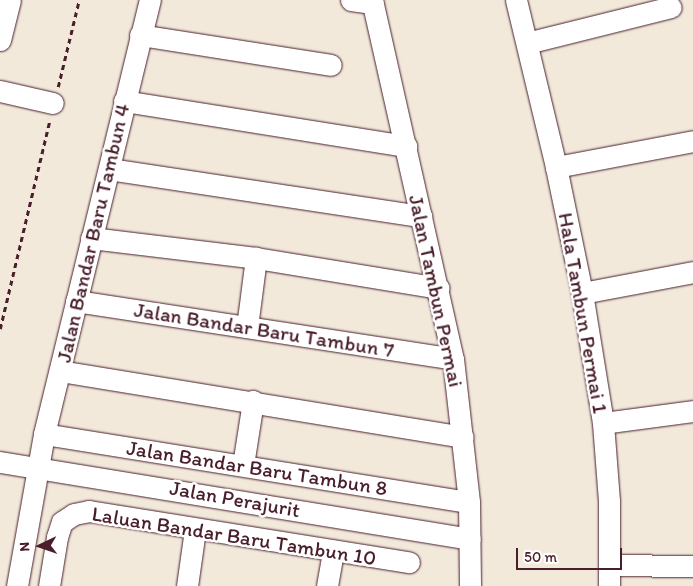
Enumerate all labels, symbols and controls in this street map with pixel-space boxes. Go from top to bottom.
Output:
street label: Jalan Bandar Baru Tambun 4 [51,102,135,364]
street label: Jalan Tambun Permai [404,194,468,388]
street label: Hala Tambun Permai 1 [553,212,613,414]
street label: Jalan Bandar Baru Tambun 7 [133,297,395,363]
street label: Jalan Bandar Baru Tambun 8 [126,435,388,501]
street label: Jalan Perajurit [168,475,302,523]
street label: Laluan Bandar Baru Tambun 10 [91,501,377,571]
north arrow [15,521,65,571]
scale bar [518,538,624,570]
text: N [16,542,33,552]
text: 50 m [524,548,557,566]

